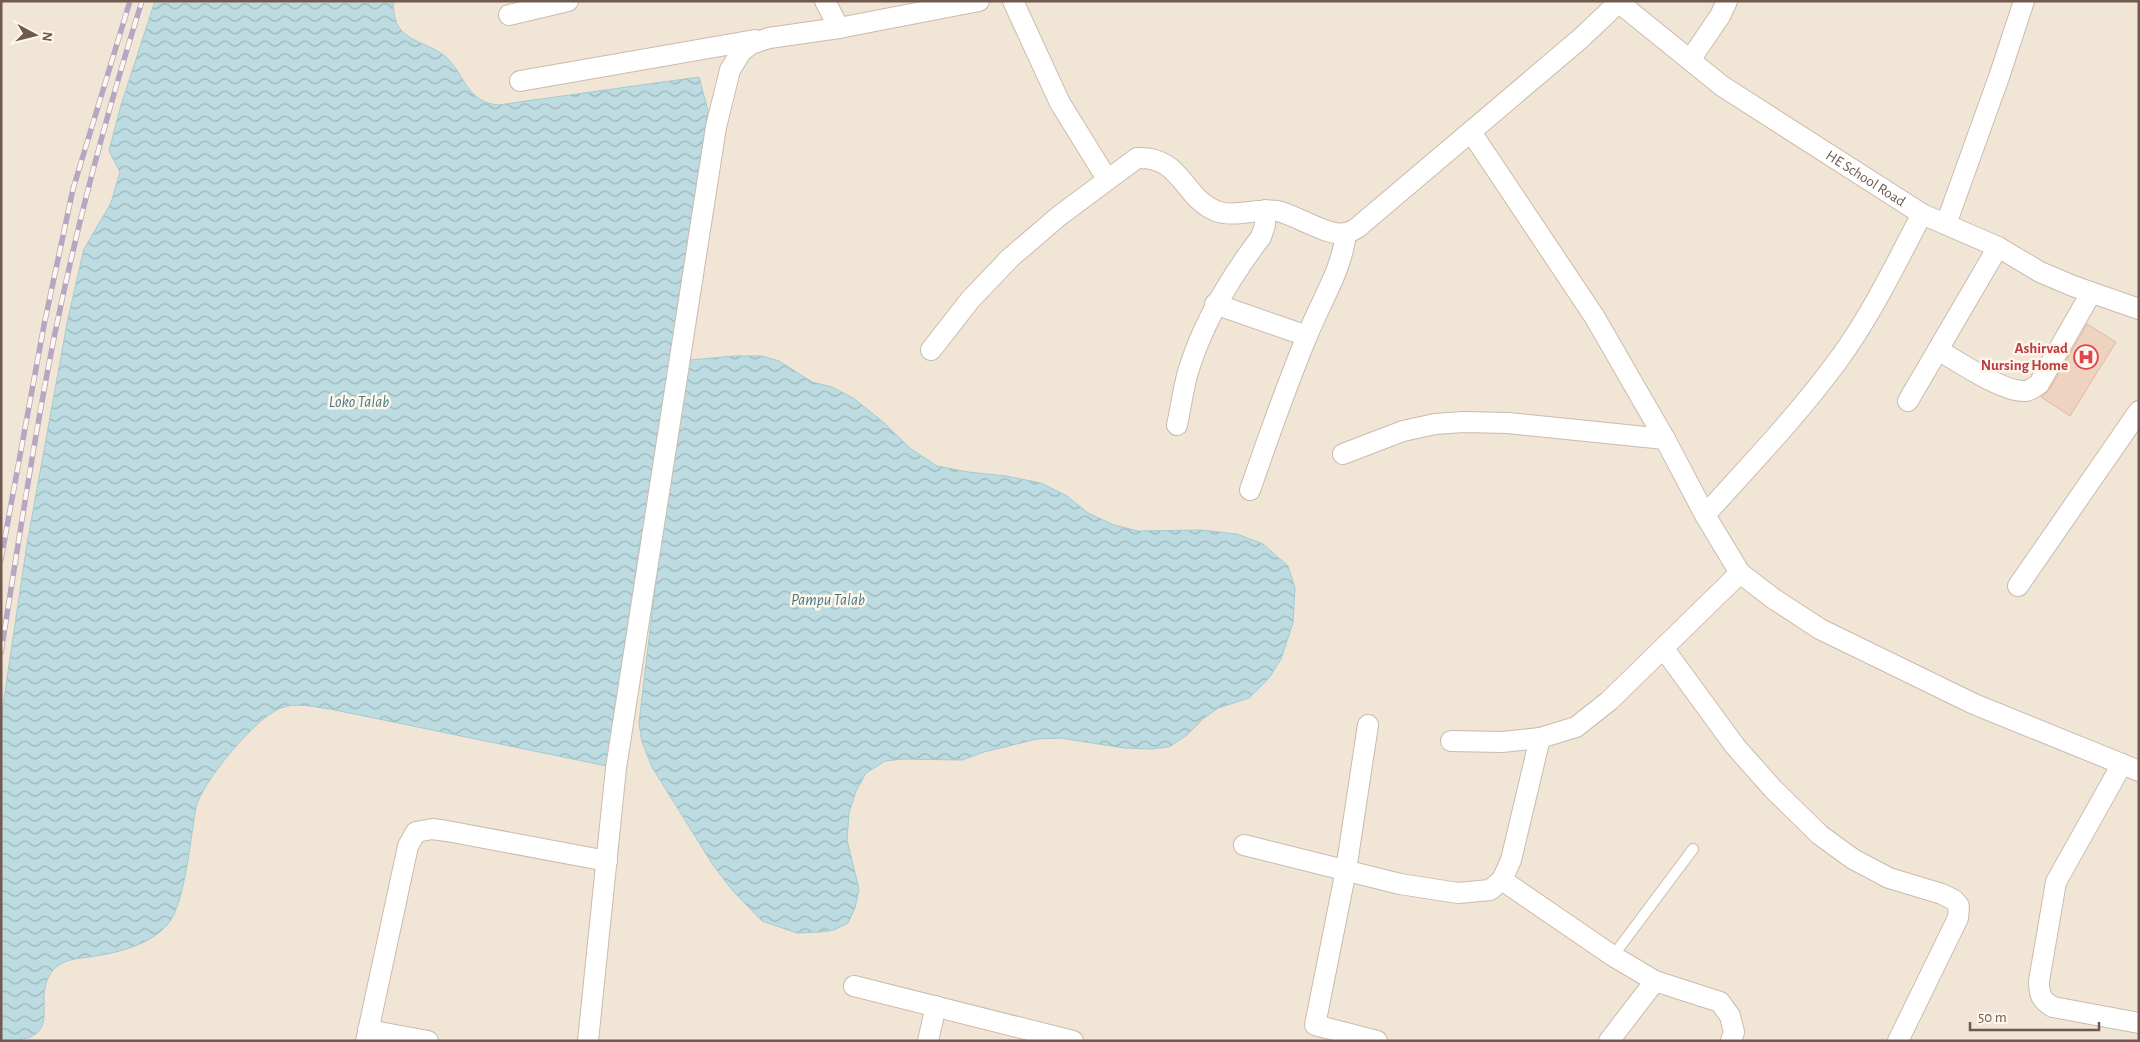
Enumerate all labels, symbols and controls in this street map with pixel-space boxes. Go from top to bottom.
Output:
north arrow [10,10,60,60]
text: N [39,31,54,42]
street label: HE School Road [1824,147,1909,209]
place label: Ashirvad Nursing Home [1981,341,2068,373]
hospital icon: Ashirvad Nursing Home [2073,344,2099,370]
water label: Loko Talab [329,394,389,410]
water label: Pampu Talab [791,592,865,609]
scale bar [1970,1000,2099,1032]
text: 50 m [1978,1010,2007,1025]

